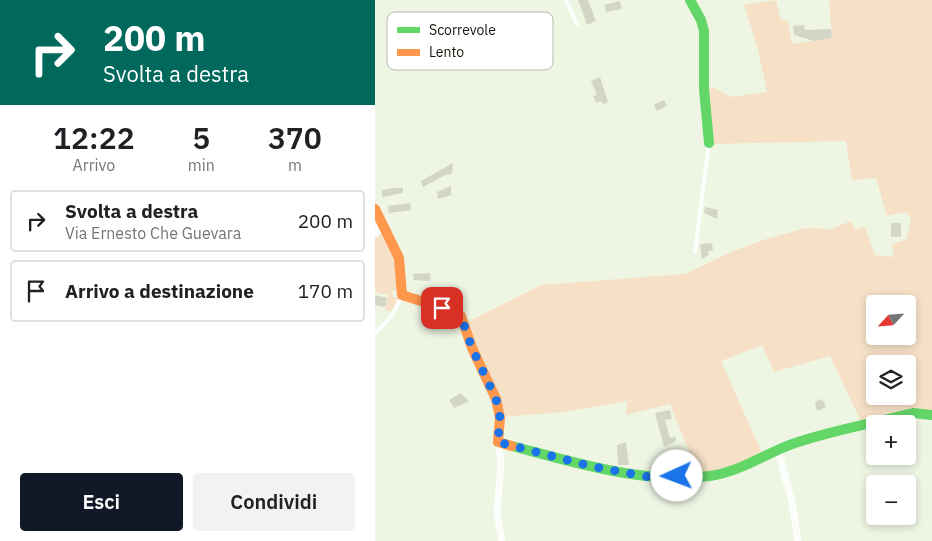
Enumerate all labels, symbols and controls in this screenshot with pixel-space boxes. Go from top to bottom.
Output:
legend [387,12,553,70]
text: 200 m [103,15,206,61]
icon: right [20,20,85,85]
text: Scorrevole [429,21,496,39]
text: Lento [429,43,464,61]
text: Svolta a destra [103,59,249,88]
text: 12:22 [53,118,135,157]
text: 5 [192,118,210,157]
text: 370 [268,118,322,157]
text: Arrivo [73,155,115,175]
text: min [188,155,215,175]
text: m [288,155,302,175]
text: Svolta a destra [65,199,198,223]
icon: right [22,207,50,235]
text: 200 m [298,209,353,233]
text: Via Ernesto Che Guevara [65,223,241,243]
icon: arrive [22,277,50,305]
text: Arrivo a destinazione [65,279,254,303]
text: 170 m [298,279,353,303]
pin [421,287,463,329]
icon: arrive [428,294,456,322]
north arrow [866,295,916,345]
map controls [866,295,916,525]
button: layers [866,355,916,405]
button: + [866,415,916,465]
position arrow [650,449,702,501]
button: Esci [20,473,183,531]
button: Condividi [193,473,355,531]
button: − [866,475,916,525]

